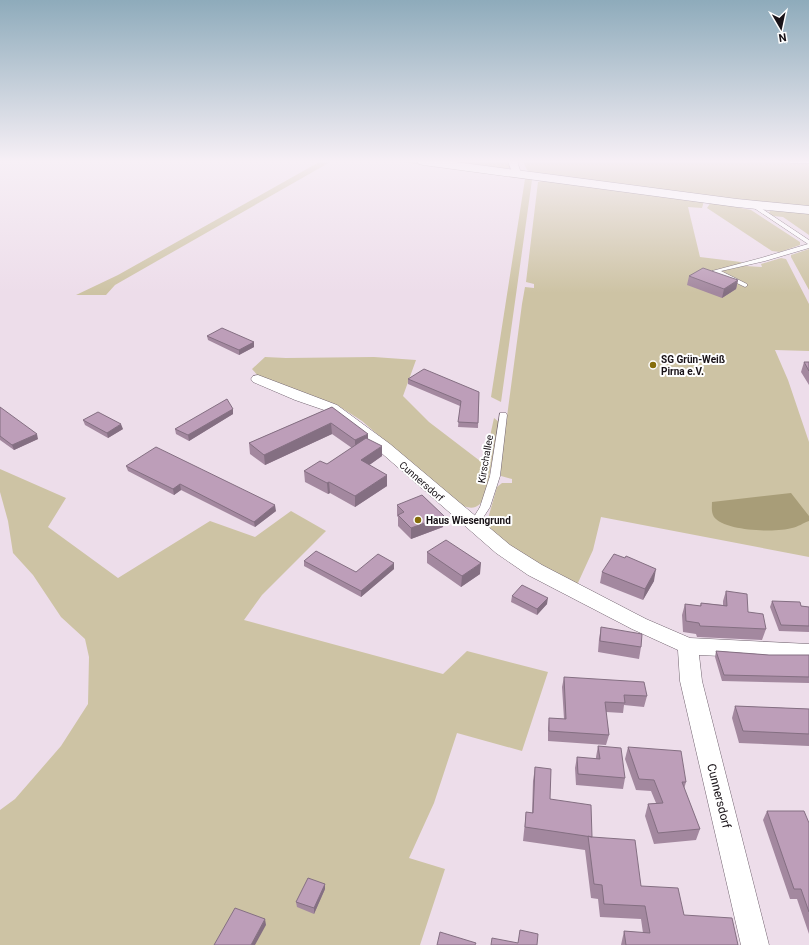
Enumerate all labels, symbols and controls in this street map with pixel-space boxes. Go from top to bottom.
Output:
north arrow [761,8,801,48]
text: N [777,30,787,44]
place label: SG Grün-Weiß Pirna e.V. [661,354,725,377]
marker: SG Grün-Weiß Pirna e.V. [648,360,658,370]
street label: Kirschallee [476,434,495,484]
street label: Cunnersdorf [397,459,447,504]
marker: Haus Wiesengrund [413,515,423,525]
place label: Haus Wiesengrund [426,515,511,526]
street label: Cunnersdorf [704,762,734,831]

